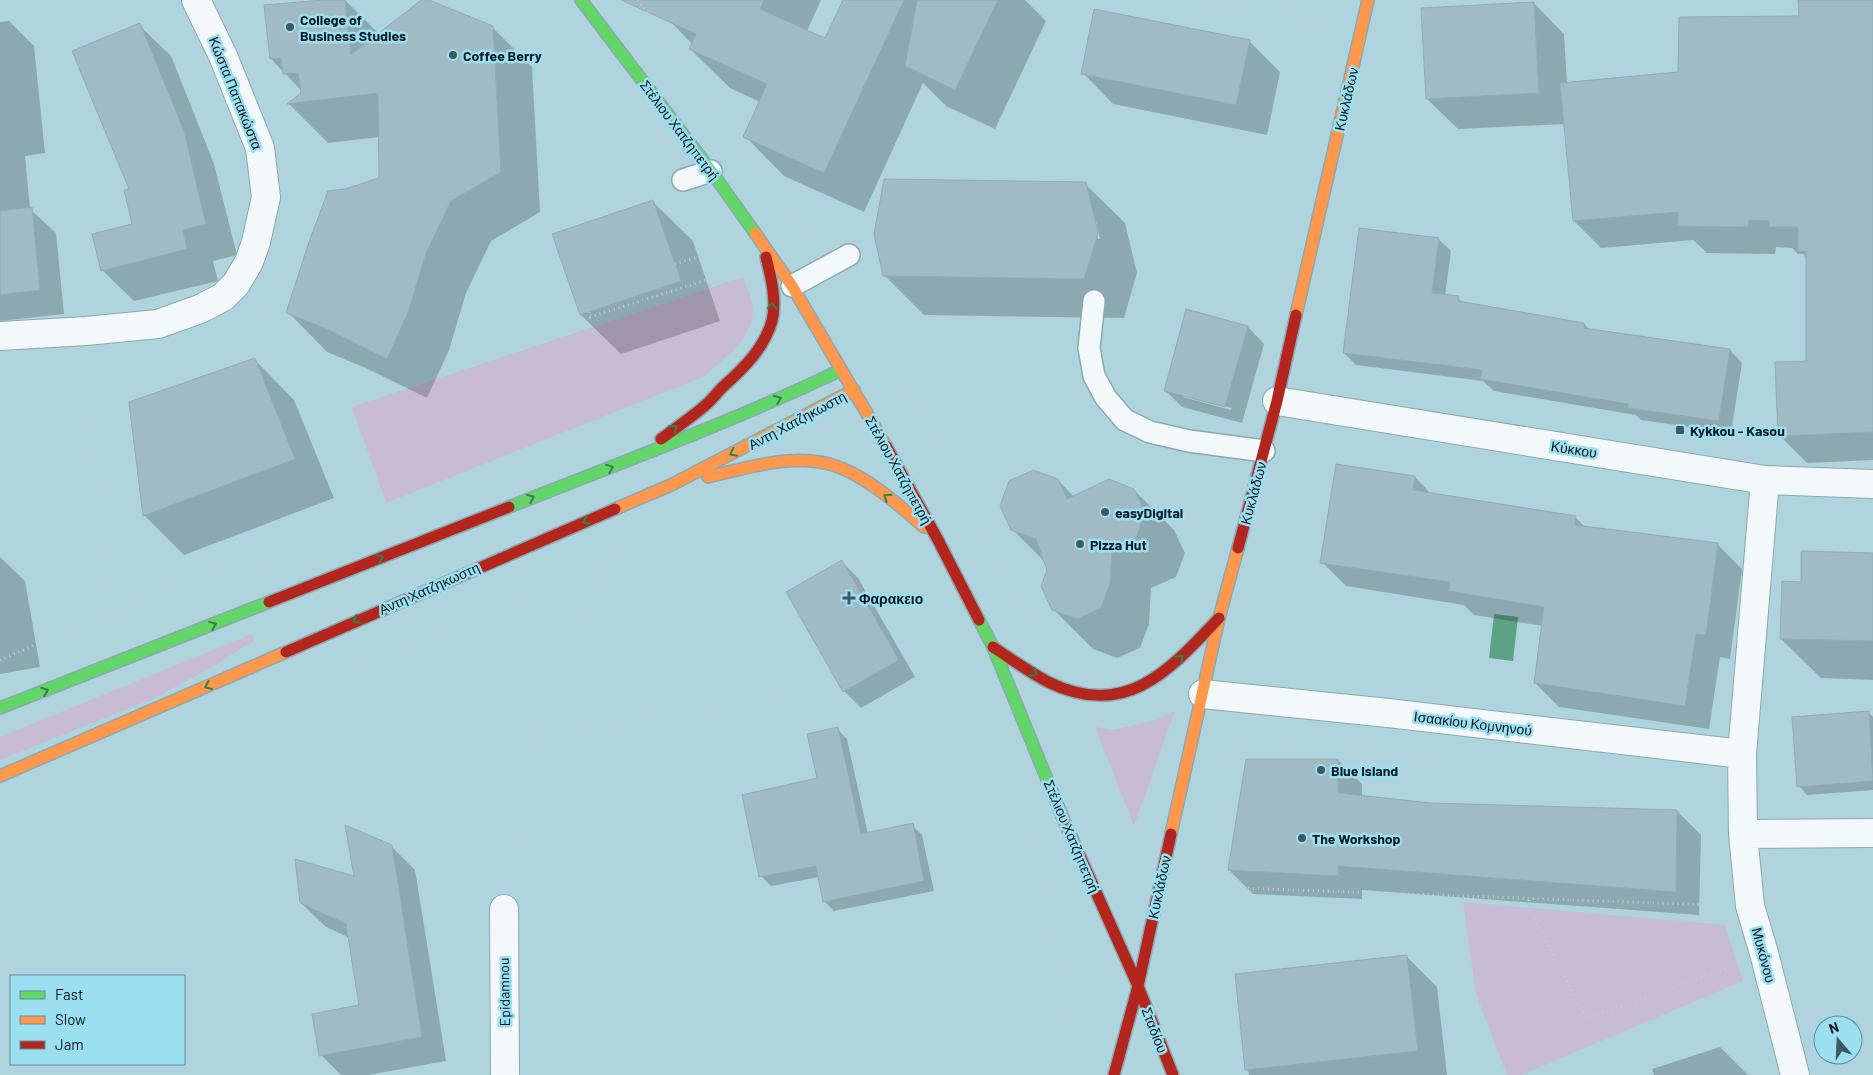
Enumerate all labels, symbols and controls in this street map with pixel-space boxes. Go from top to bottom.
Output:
place label: College of Business Studies [300,11,406,44]
marker: College of Business Studies [284,21,296,33]
street label: Κώστα Παπακώστα [206,34,266,152]
place label: Coffee Berry [463,47,542,64]
marker: Coffee Berry [447,49,459,61]
street label: Κυκλάδων [1330,66,1362,132]
street label: Στέλιου Χατζηπετρή [637,77,723,183]
one-way arrow [767,301,778,309]
street label: Αντη Χατζηκωστη [745,387,849,453]
one-way arrow [774,395,782,405]
street label: Στέλιου Χατζηπετρή [862,413,936,527]
place label: Kykkou - Kasou [1690,422,1785,439]
one-way arrow [669,424,678,433]
marker: Kykkou - Kasou [1674,424,1686,436]
street label: Κύκκου [1550,437,1598,461]
one-way arrow [729,447,738,457]
street label: Κυκλάδων [1236,460,1270,526]
one-way arrow [605,464,614,474]
one-way arrow [526,494,535,505]
one-way arrow [883,494,893,503]
place label: easyDigital [1115,504,1183,521]
marker: easyDigital [1099,506,1111,518]
one-way arrow [582,515,591,526]
place label: Pizza Hut [1090,536,1147,553]
marker: Pizza Hut [1074,538,1086,550]
one-way arrow [375,554,384,564]
street label: Αντη Χατζηκωστη [376,558,482,618]
place label: Φαρακειο [859,590,923,607]
marker: Φαρακειο [843,592,855,604]
one-way arrow [352,614,361,625]
one-way arrow [208,620,217,631]
one-way arrow [1175,655,1184,664]
one-way arrow [1029,666,1038,676]
one-way arrow [204,680,213,691]
one-way arrow [41,686,49,696]
street label: Ισαακίου Κομνηνού [1413,707,1533,739]
place label: Blue Island [1331,762,1398,779]
marker: Blue Island [1315,764,1327,776]
street label: Στέλιου Χατζηπετρή [1041,777,1103,895]
place label: The Workshop [1312,830,1401,847]
marker: The Workshop [1296,832,1308,844]
street label: Κυκλάδων [1144,854,1174,920]
street label: Μυκόνου [1748,926,1780,984]
street label: Epidamnou [495,957,513,1027]
legend [10,975,185,1065]
text: Fast [55,985,83,1003]
street label: Σταδίου [1139,1005,1171,1055]
text: Slow [55,1010,86,1028]
north arrow [1813,1015,1863,1065]
text: N [1826,1018,1841,1037]
text: Jam [55,1035,84,1053]

